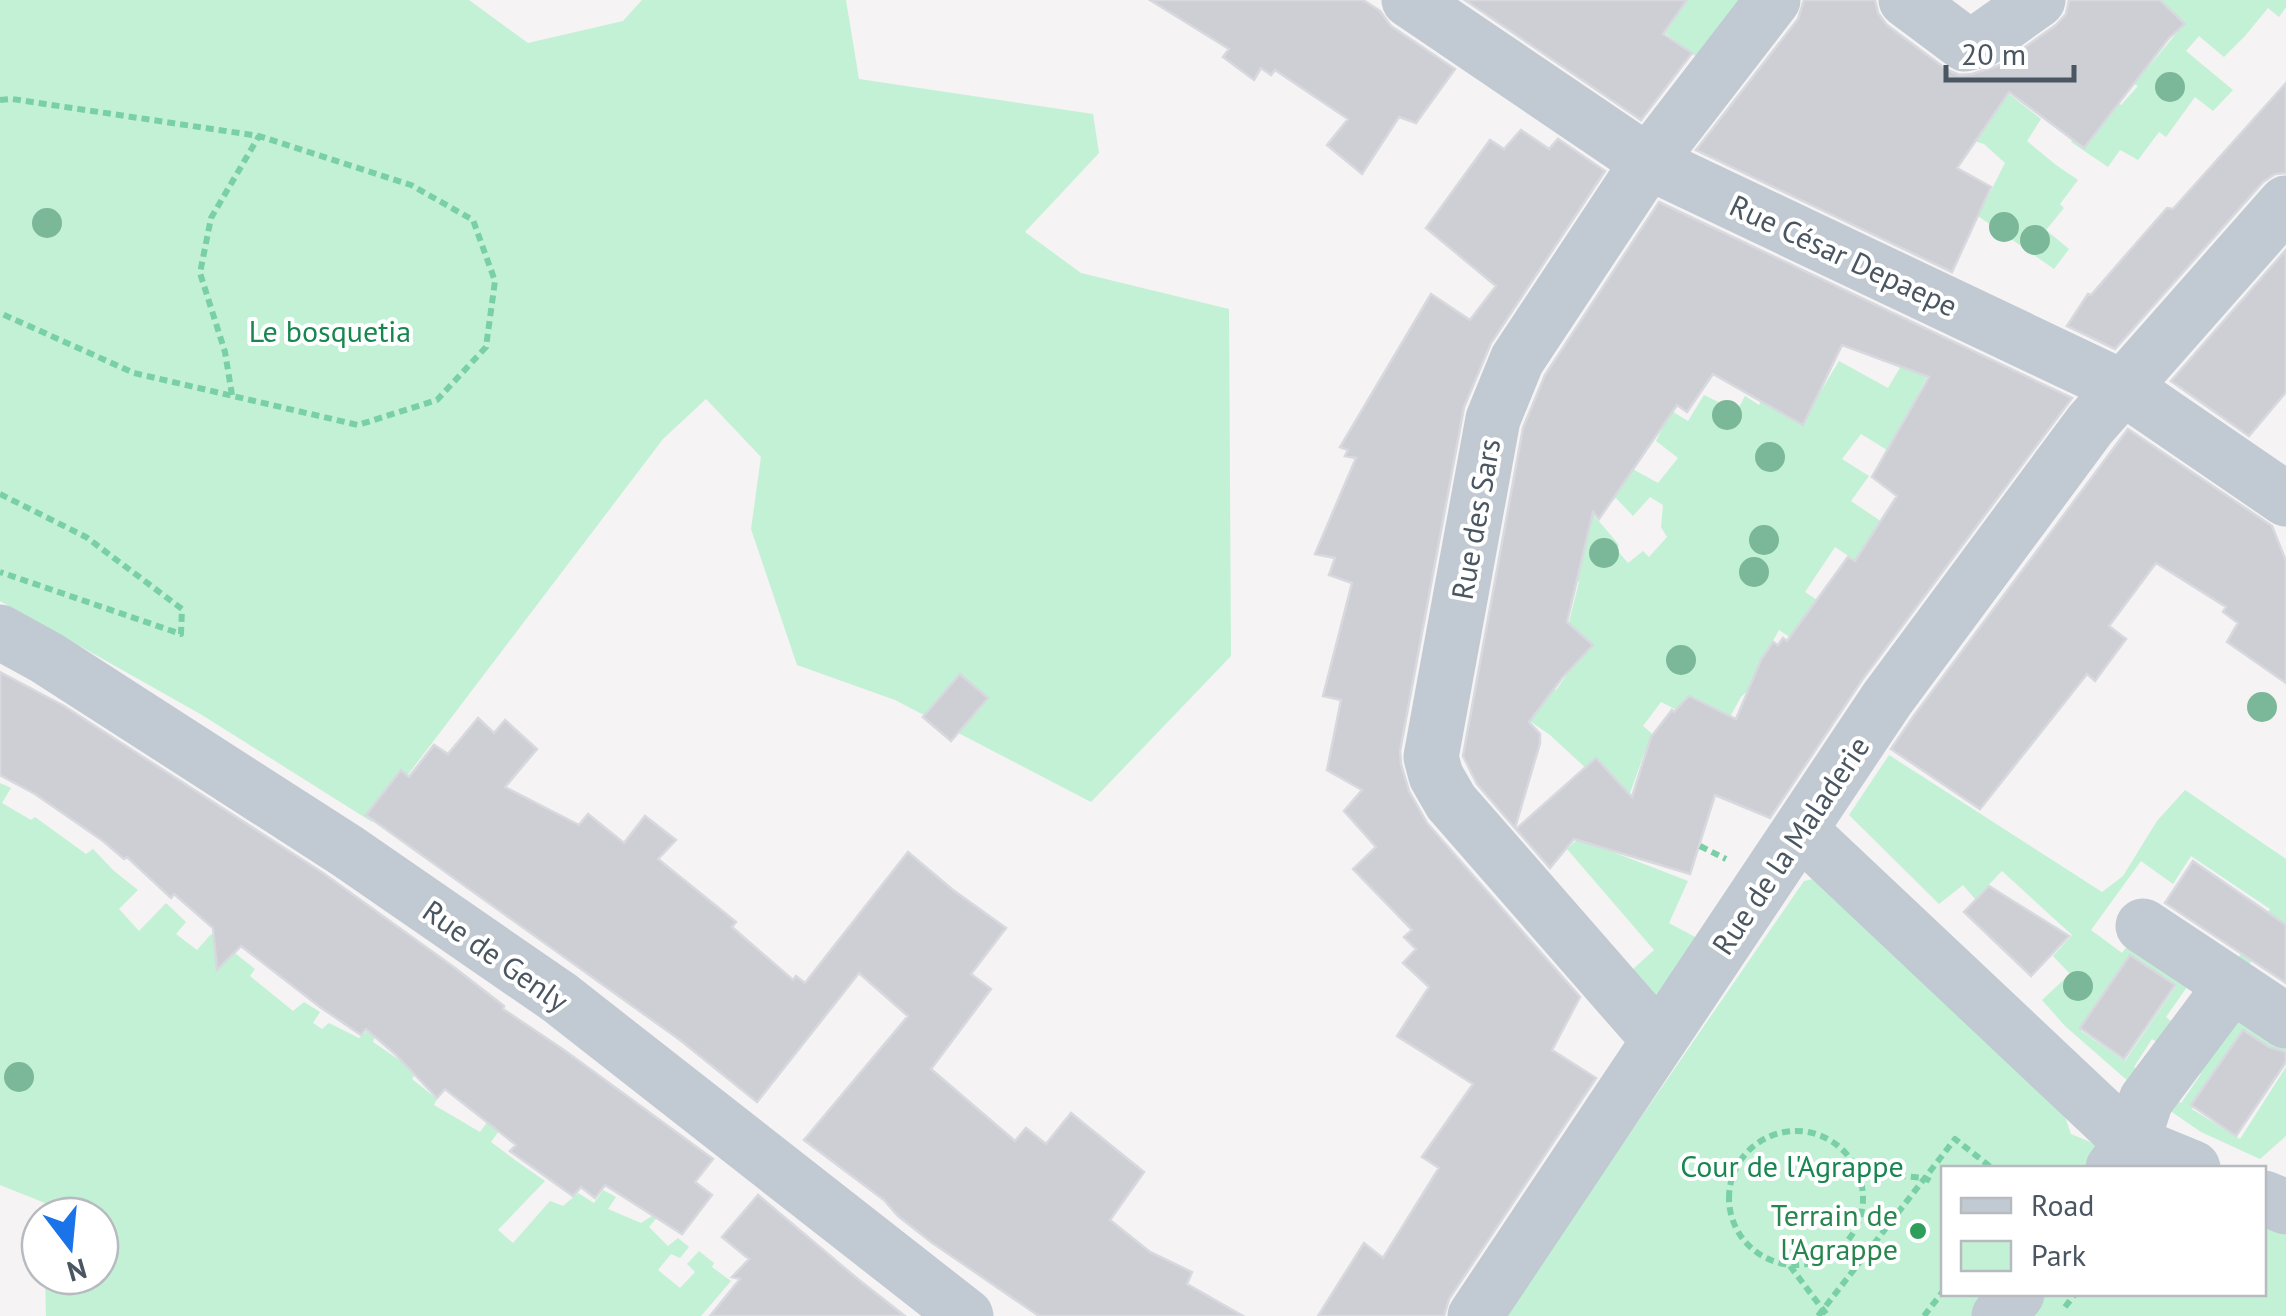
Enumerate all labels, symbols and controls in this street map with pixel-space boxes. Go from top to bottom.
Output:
scale bar [1946,20,2074,82]
text: 20 m [1961,34,2026,73]
street label: Rue César Depaepe [1724,185,1964,325]
park label: Le bosquetia [249,311,411,350]
street label: Rue des Sars [1442,436,1508,602]
street label: Rue de la Maladerie [1703,728,1877,962]
street label: Rue de Genly [416,891,576,1019]
park label: Cour de l'Agrappe [1680,1146,1904,1185]
legend [1941,1166,2266,1296]
text: Road [2031,1185,2095,1224]
place label: Terrain de l'Agrappe [1771,1195,1898,1268]
north arrow [20,1196,120,1296]
marker: Terrain de l'Agrappe [1907,1220,1929,1242]
text: Park [2031,1235,2087,1274]
text: N [63,1250,91,1291]

